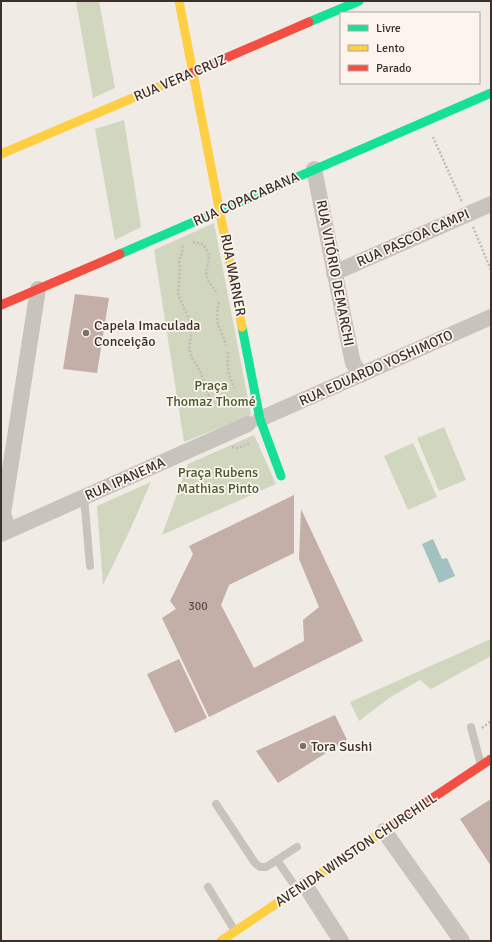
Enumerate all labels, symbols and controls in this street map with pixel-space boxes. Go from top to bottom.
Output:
legend [340,12,480,84]
text: Livre [376,21,401,36]
text: Lento [376,41,405,56]
street label: RUA VERA CRUZ [131,51,229,105]
text: Parado [376,61,412,76]
street label: RUA COPACABANA [190,168,302,230]
street label: RUA VITÓRIO DEMARCHI [312,198,358,348]
street label: RUA PASCOA CAMPI [354,205,472,271]
street label: RUA WARNER [217,233,249,317]
place label: Capela Imaculada Conceição [94,317,200,350]
street label: RUA EDUARDO YOSHIMOTO [296,326,456,410]
marker: Capela Imaculada Conceição [81,328,91,338]
park label: Praça Thomaz Thomé [166,377,256,410]
street label: RUA IPANEMA [82,454,168,504]
park label: Praça Rubens Mathias Pinto [177,464,259,497]
house number: 300 [188,599,208,614]
place label: Tora Sushi [311,738,372,755]
marker: Tora Sushi [298,741,308,751]
street label: AVENIDA WINSTON CHURCHILL [272,790,440,910]

